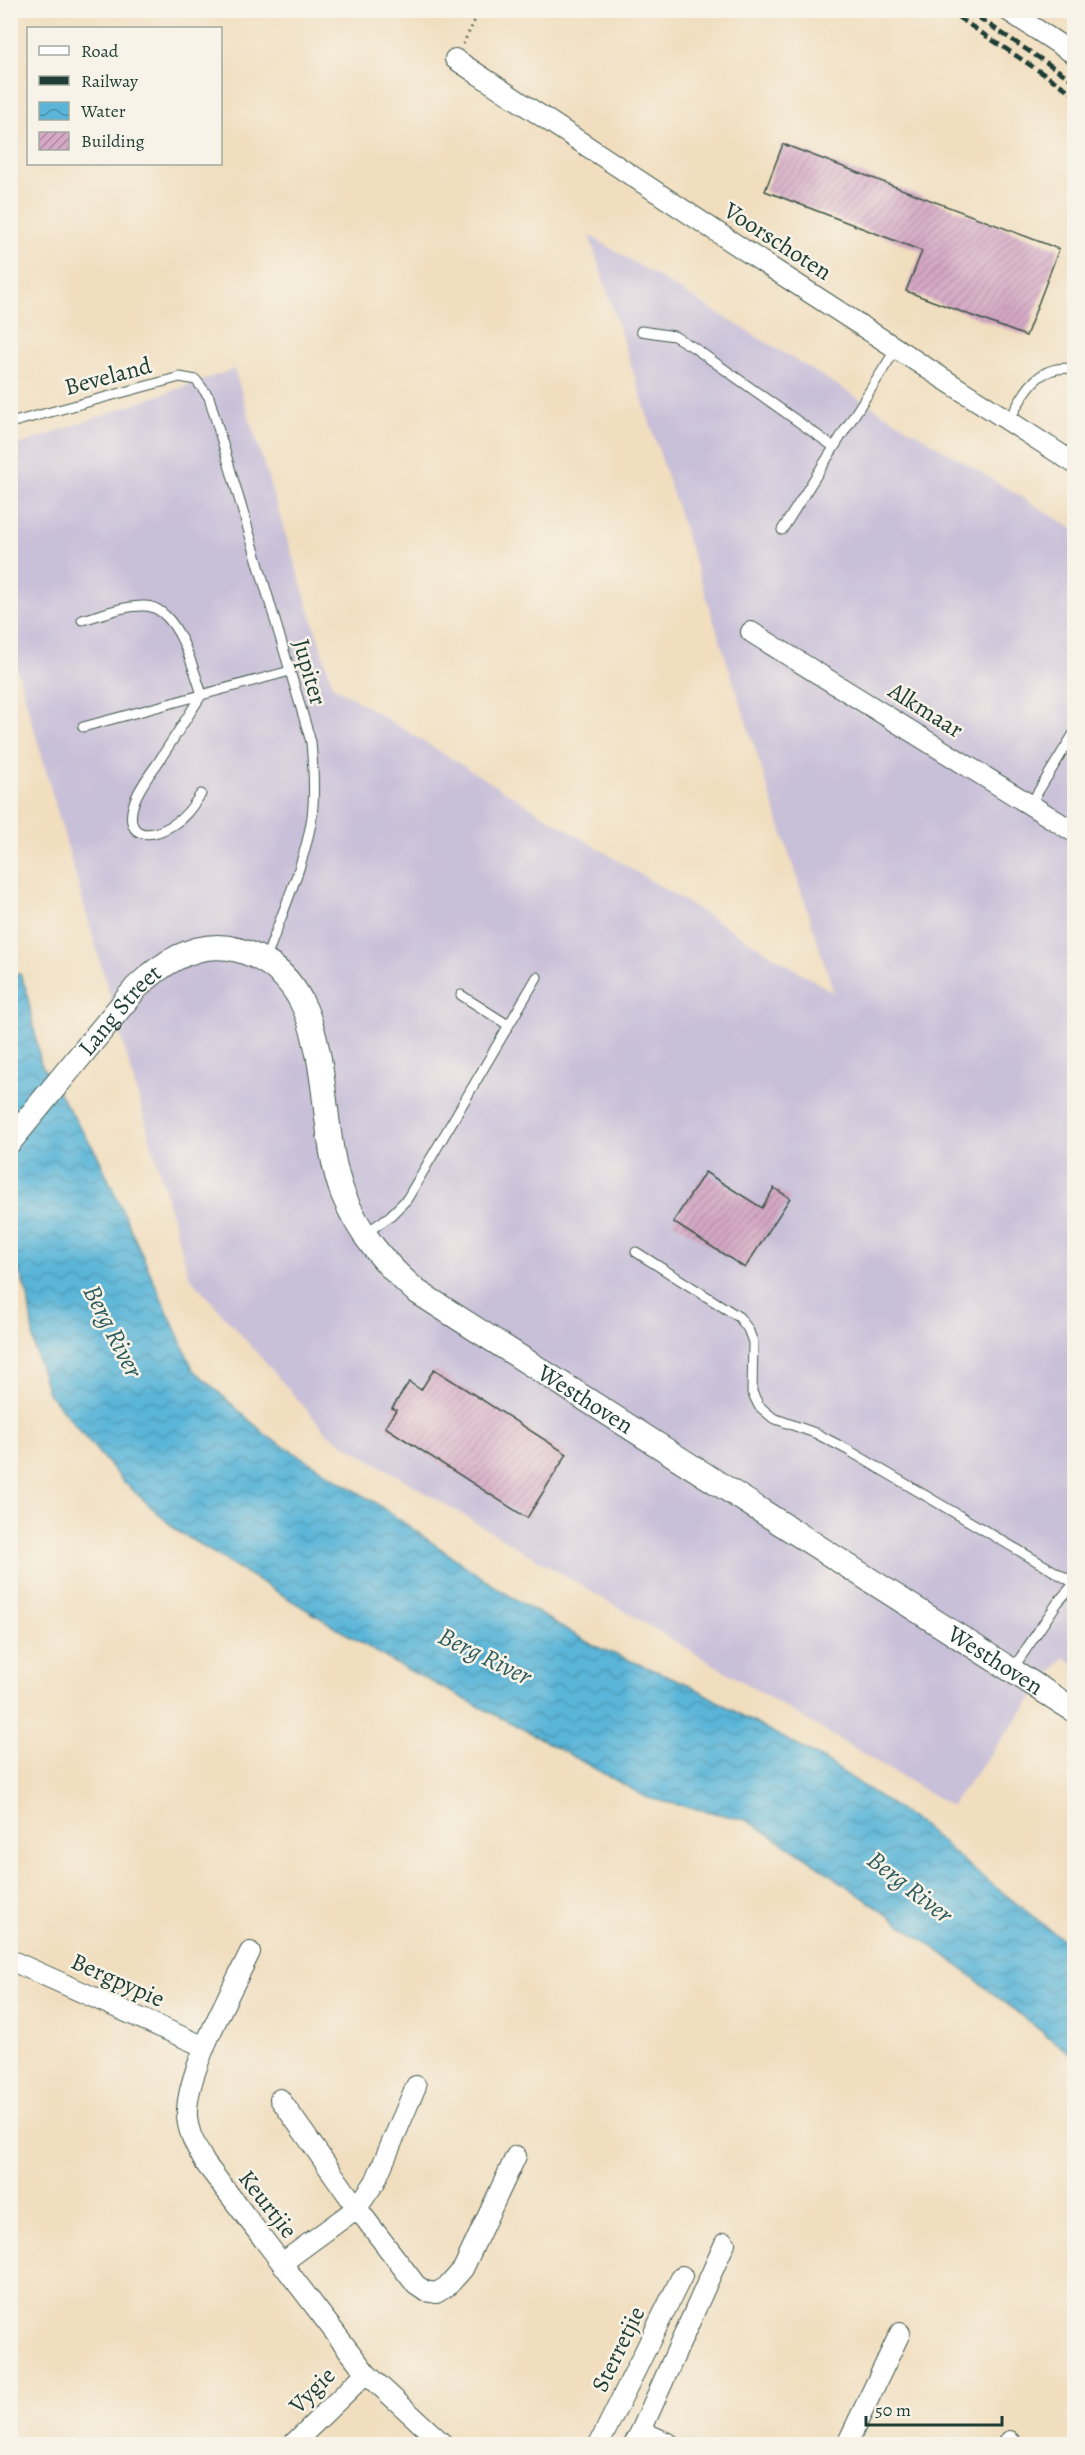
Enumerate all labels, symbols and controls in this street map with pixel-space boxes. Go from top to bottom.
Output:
legend [27,27,222,165]
text: Road [81,39,119,63]
text: Railway [81,69,139,93]
text: Water [80,99,126,123]
text: Building [81,129,145,153]
street label: Voorschoten [717,194,838,288]
street label: Beveland [61,349,155,403]
street label: Jupiter [285,635,335,709]
street label: Alkmaar [882,674,970,746]
street label: Lang Street [71,956,168,1063]
water label: Berg River [75,1279,152,1384]
street label: Westhoven [531,1356,640,1441]
street label: Westhoven [941,1617,1050,1702]
water label: Berg River [433,1618,538,1694]
water label: Berg River [860,1843,961,1932]
street label: Bergpypie [66,1945,170,2015]
street label: Keurtjie [231,2163,305,2245]
street label: Sterretjie [584,2301,652,2397]
street label: Vygie [281,2360,342,2421]
scale bar [866,2389,1002,2427]
text: 50 m [875,2398,911,2422]

